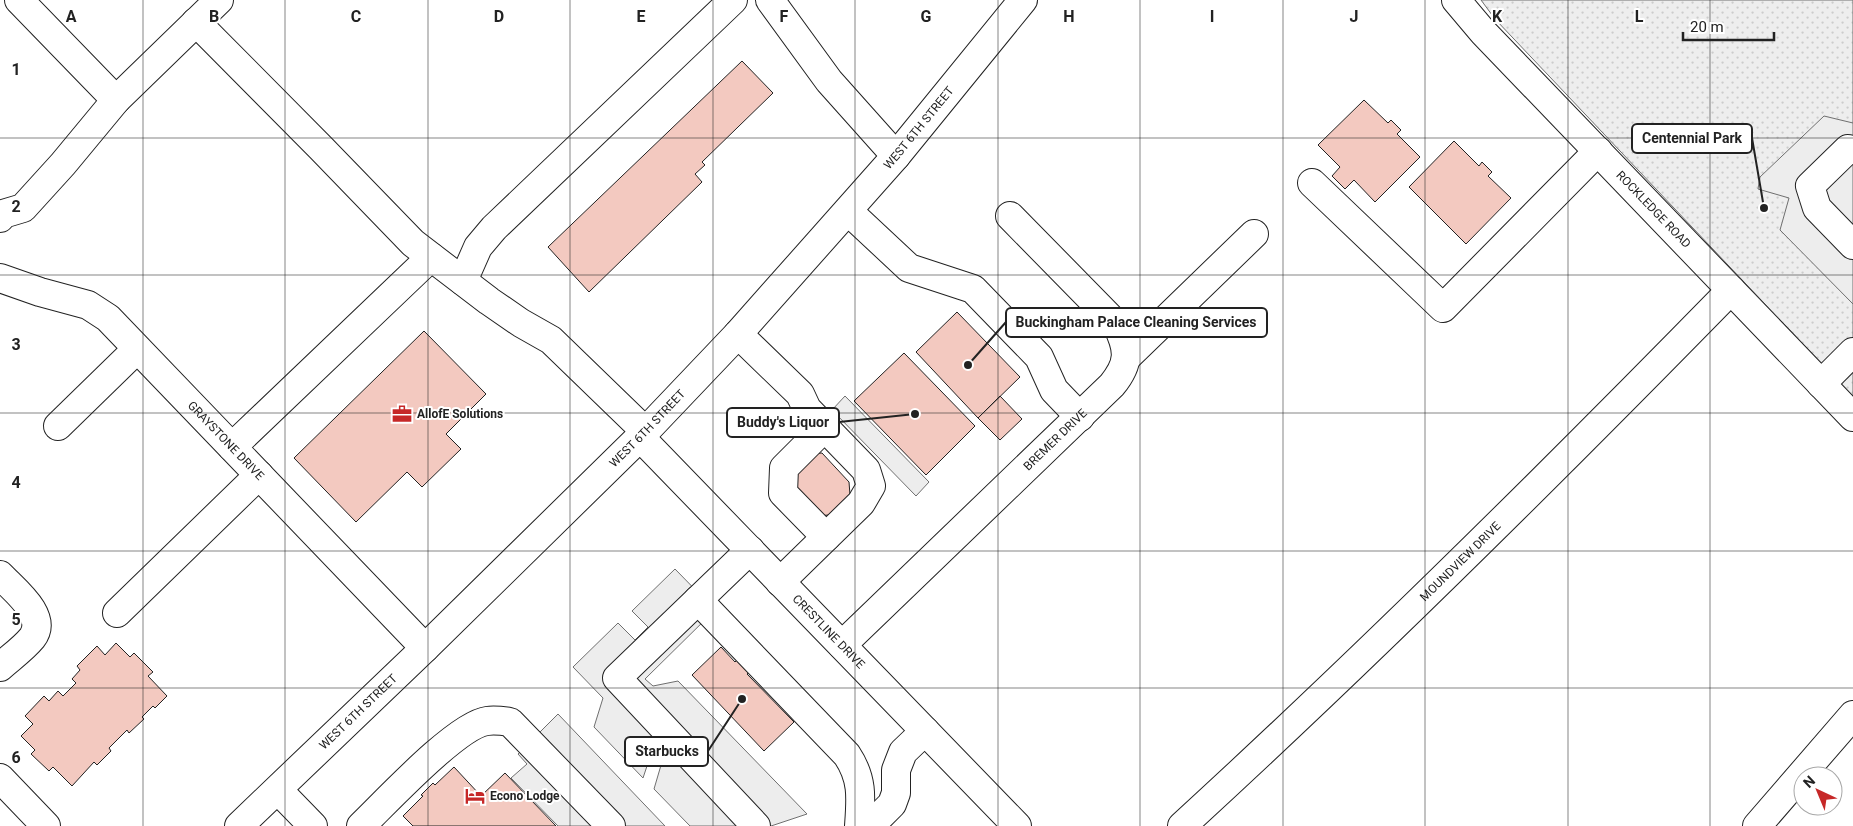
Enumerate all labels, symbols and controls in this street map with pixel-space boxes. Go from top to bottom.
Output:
text: A [66,7,77,26]
text: B [209,7,219,26]
text: C [351,7,361,26]
text: D [494,7,504,26]
text: E [637,7,646,26]
text: F [780,7,789,26]
text: G [921,7,932,26]
text: H [1063,7,1075,26]
text: I [1210,7,1214,26]
text: J [1350,7,1358,26]
text: K [1492,7,1503,26]
text: L [1635,7,1644,26]
scale bar [1683,10,1774,42]
text: 20 m [1690,18,1724,36]
text: 1 [11,60,21,79]
street label: WEST 6TH STREET [881,84,957,172]
callout: Centennial Park [1632,124,1752,153]
text: Centennial Park [1642,130,1743,146]
street label: ROCKLEDGE ROAD [1613,168,1694,251]
text: 2 [11,197,21,216]
callout: Buckingham Palace Cleaning Services [1006,308,1267,337]
text: Buckingham Palace Cleaning Services [1015,314,1257,330]
text: 3 [11,335,21,354]
street label: WEST 6TH STREET [607,387,688,470]
street label: GRAYSTONE DRIVE [185,398,267,483]
office icon: AllofE Solutions [391,403,413,425]
street label: BREMER DRIVE [1021,406,1090,473]
place label: AllofE Solutions [417,407,503,421]
callout: Buddy's Liquor [727,408,839,437]
text: Buddy's Liquor [737,414,829,430]
text: 4 [11,473,21,492]
street label: MOUNDVIEW DRIVE [1417,519,1504,604]
street label: CRESTLINE DRIVE [790,592,868,672]
text: 5 [11,610,21,629]
street label: WEST 6TH STREET [316,671,400,752]
callout: Starbucks [625,737,708,766]
text: Starbucks [635,743,699,759]
text: 6 [11,748,21,767]
north arrow [1793,766,1843,816]
text: N [1800,772,1818,791]
hotel icon: Econo Lodge [464,785,486,807]
place label: Econo Lodge [490,789,560,803]

